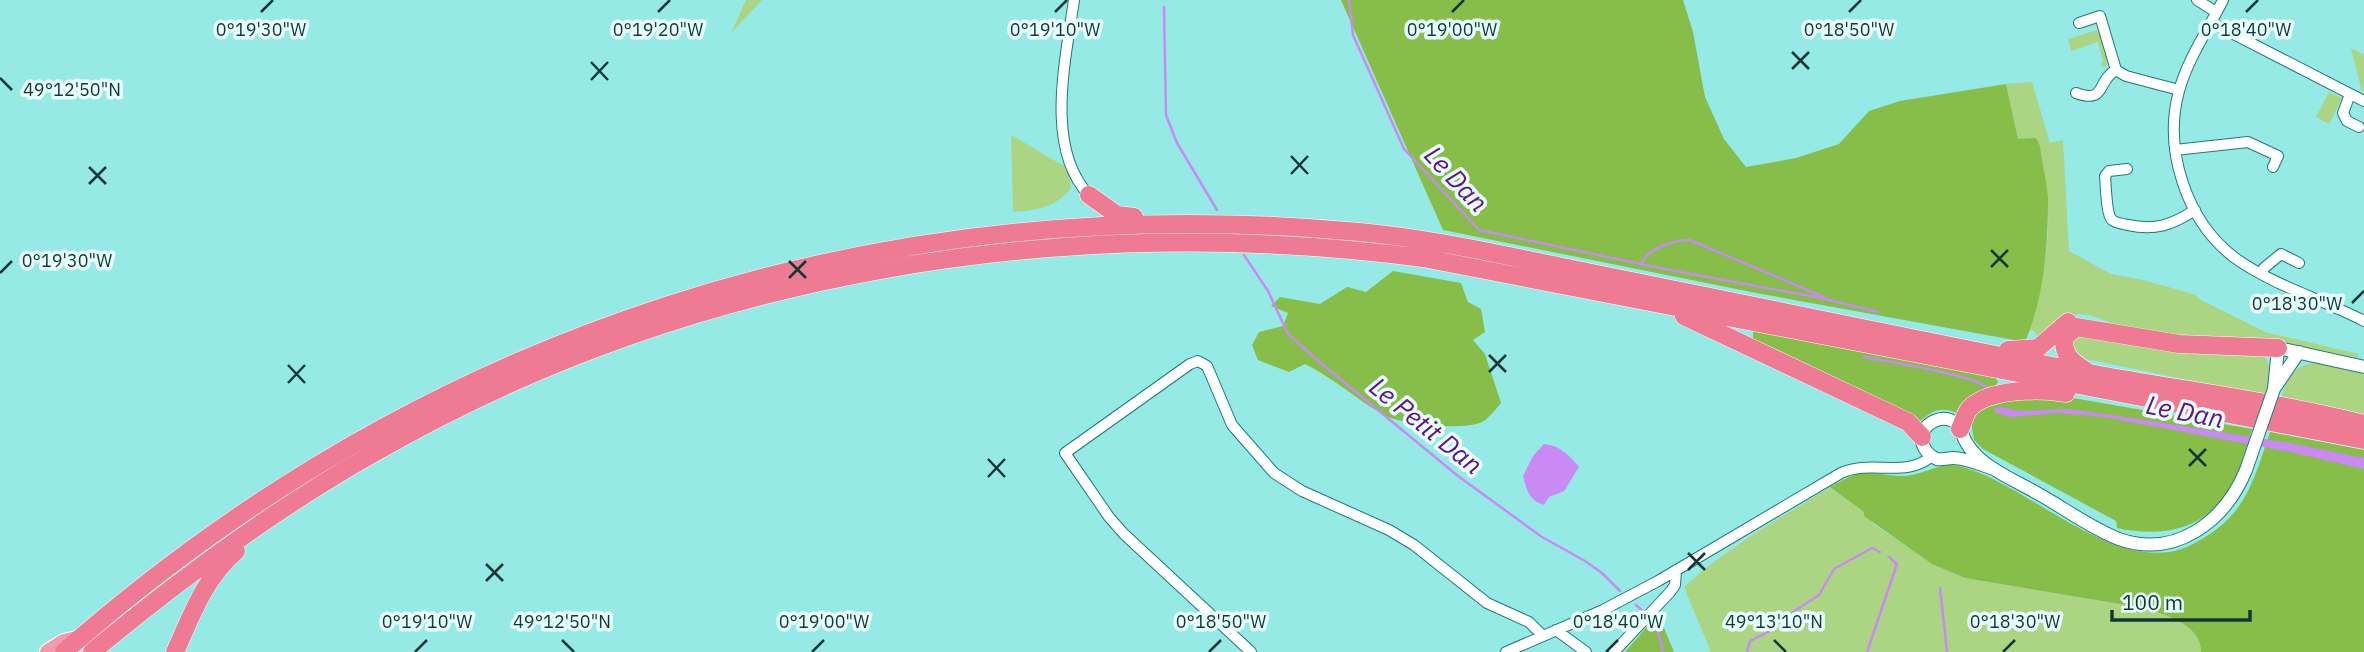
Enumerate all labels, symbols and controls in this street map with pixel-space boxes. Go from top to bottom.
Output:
text: 0°19'30"W [216,18,306,41]
text: 0°19'20"W [613,18,703,41]
text: 0°19'10"W [1010,18,1100,41]
text: 0°19'00"W [1407,18,1497,41]
text: 0°18'50"W [1804,18,1894,41]
text: 0°18'40"W [2201,18,2291,41]
text: 49°12'50"N [23,78,121,101]
water label: Le Dan [1418,138,1496,219]
text: 0°19'30"W [22,249,112,272]
text: 0°18'30"W [2252,292,2342,315]
water label: Le Petit Dan [1363,369,1490,481]
water label: Le Dan [2143,387,2227,435]
scale bar [2112,578,2250,622]
text: 100 m [2122,588,2183,616]
text: 0°19'10"W [382,610,472,633]
text: 49°12'50"N [513,610,611,633]
text: 0°19'00"W [779,610,869,633]
text: 0°18'50"W [1176,610,1266,633]
text: 0°18'40"W [1573,610,1663,633]
text: 49°13'10"N [1725,610,1823,633]
text: 0°18'30"W [1970,610,2060,633]

